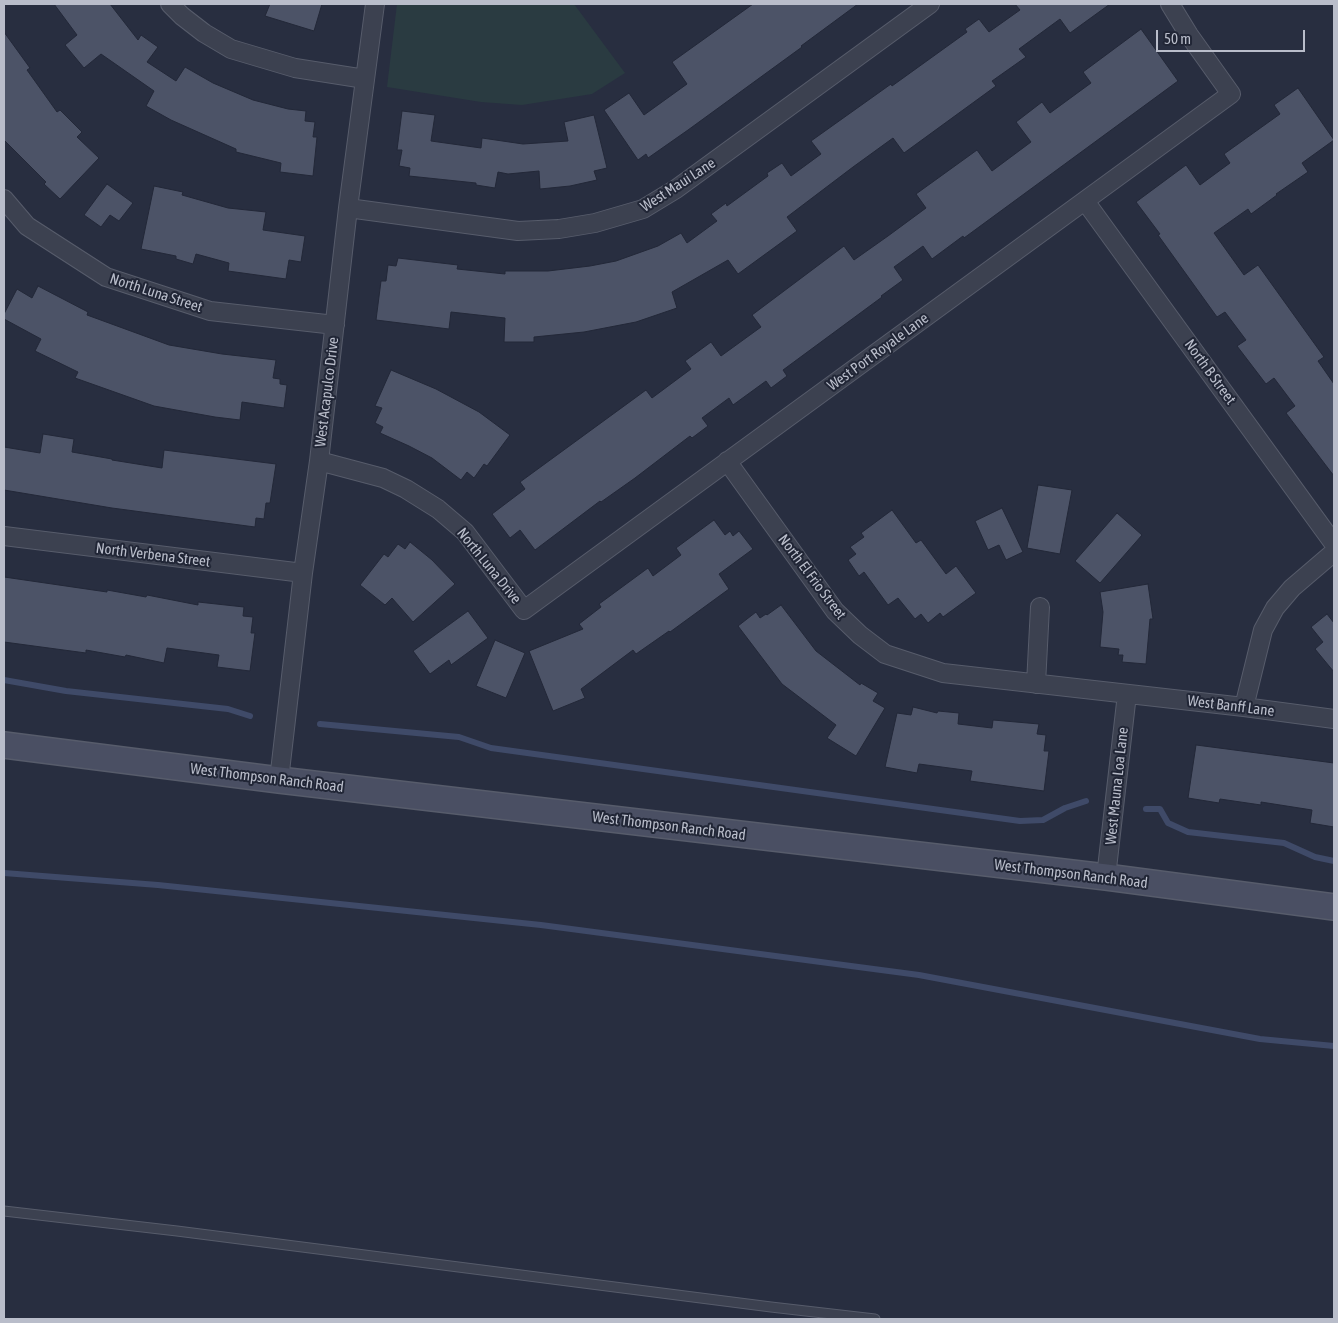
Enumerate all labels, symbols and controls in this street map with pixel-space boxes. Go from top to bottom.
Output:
scale bar [1158,20,1307,52]
text: 50 m [1164,30,1191,47]
street label: West Maui Lane [637,154,719,216]
street label: North Luna Street [108,270,204,316]
street label: West Port Royale Lane [824,309,932,395]
street label: West Acapulco Drive [311,336,343,448]
street label: North B Street [1180,336,1240,408]
street label: North Luna Drive [453,524,525,608]
street label: North El Frio Street [774,531,850,623]
street label: North Verbena Street [95,539,211,571]
street label: West Banff Lane [1187,692,1275,720]
street label: West Mauna Loa Lane [1102,726,1132,846]
street label: West Thompson Ranch Road [189,760,345,796]
street label: West Thompson Ranch Road [591,808,747,844]
street label: West Thompson Ranch Road [993,856,1149,892]

